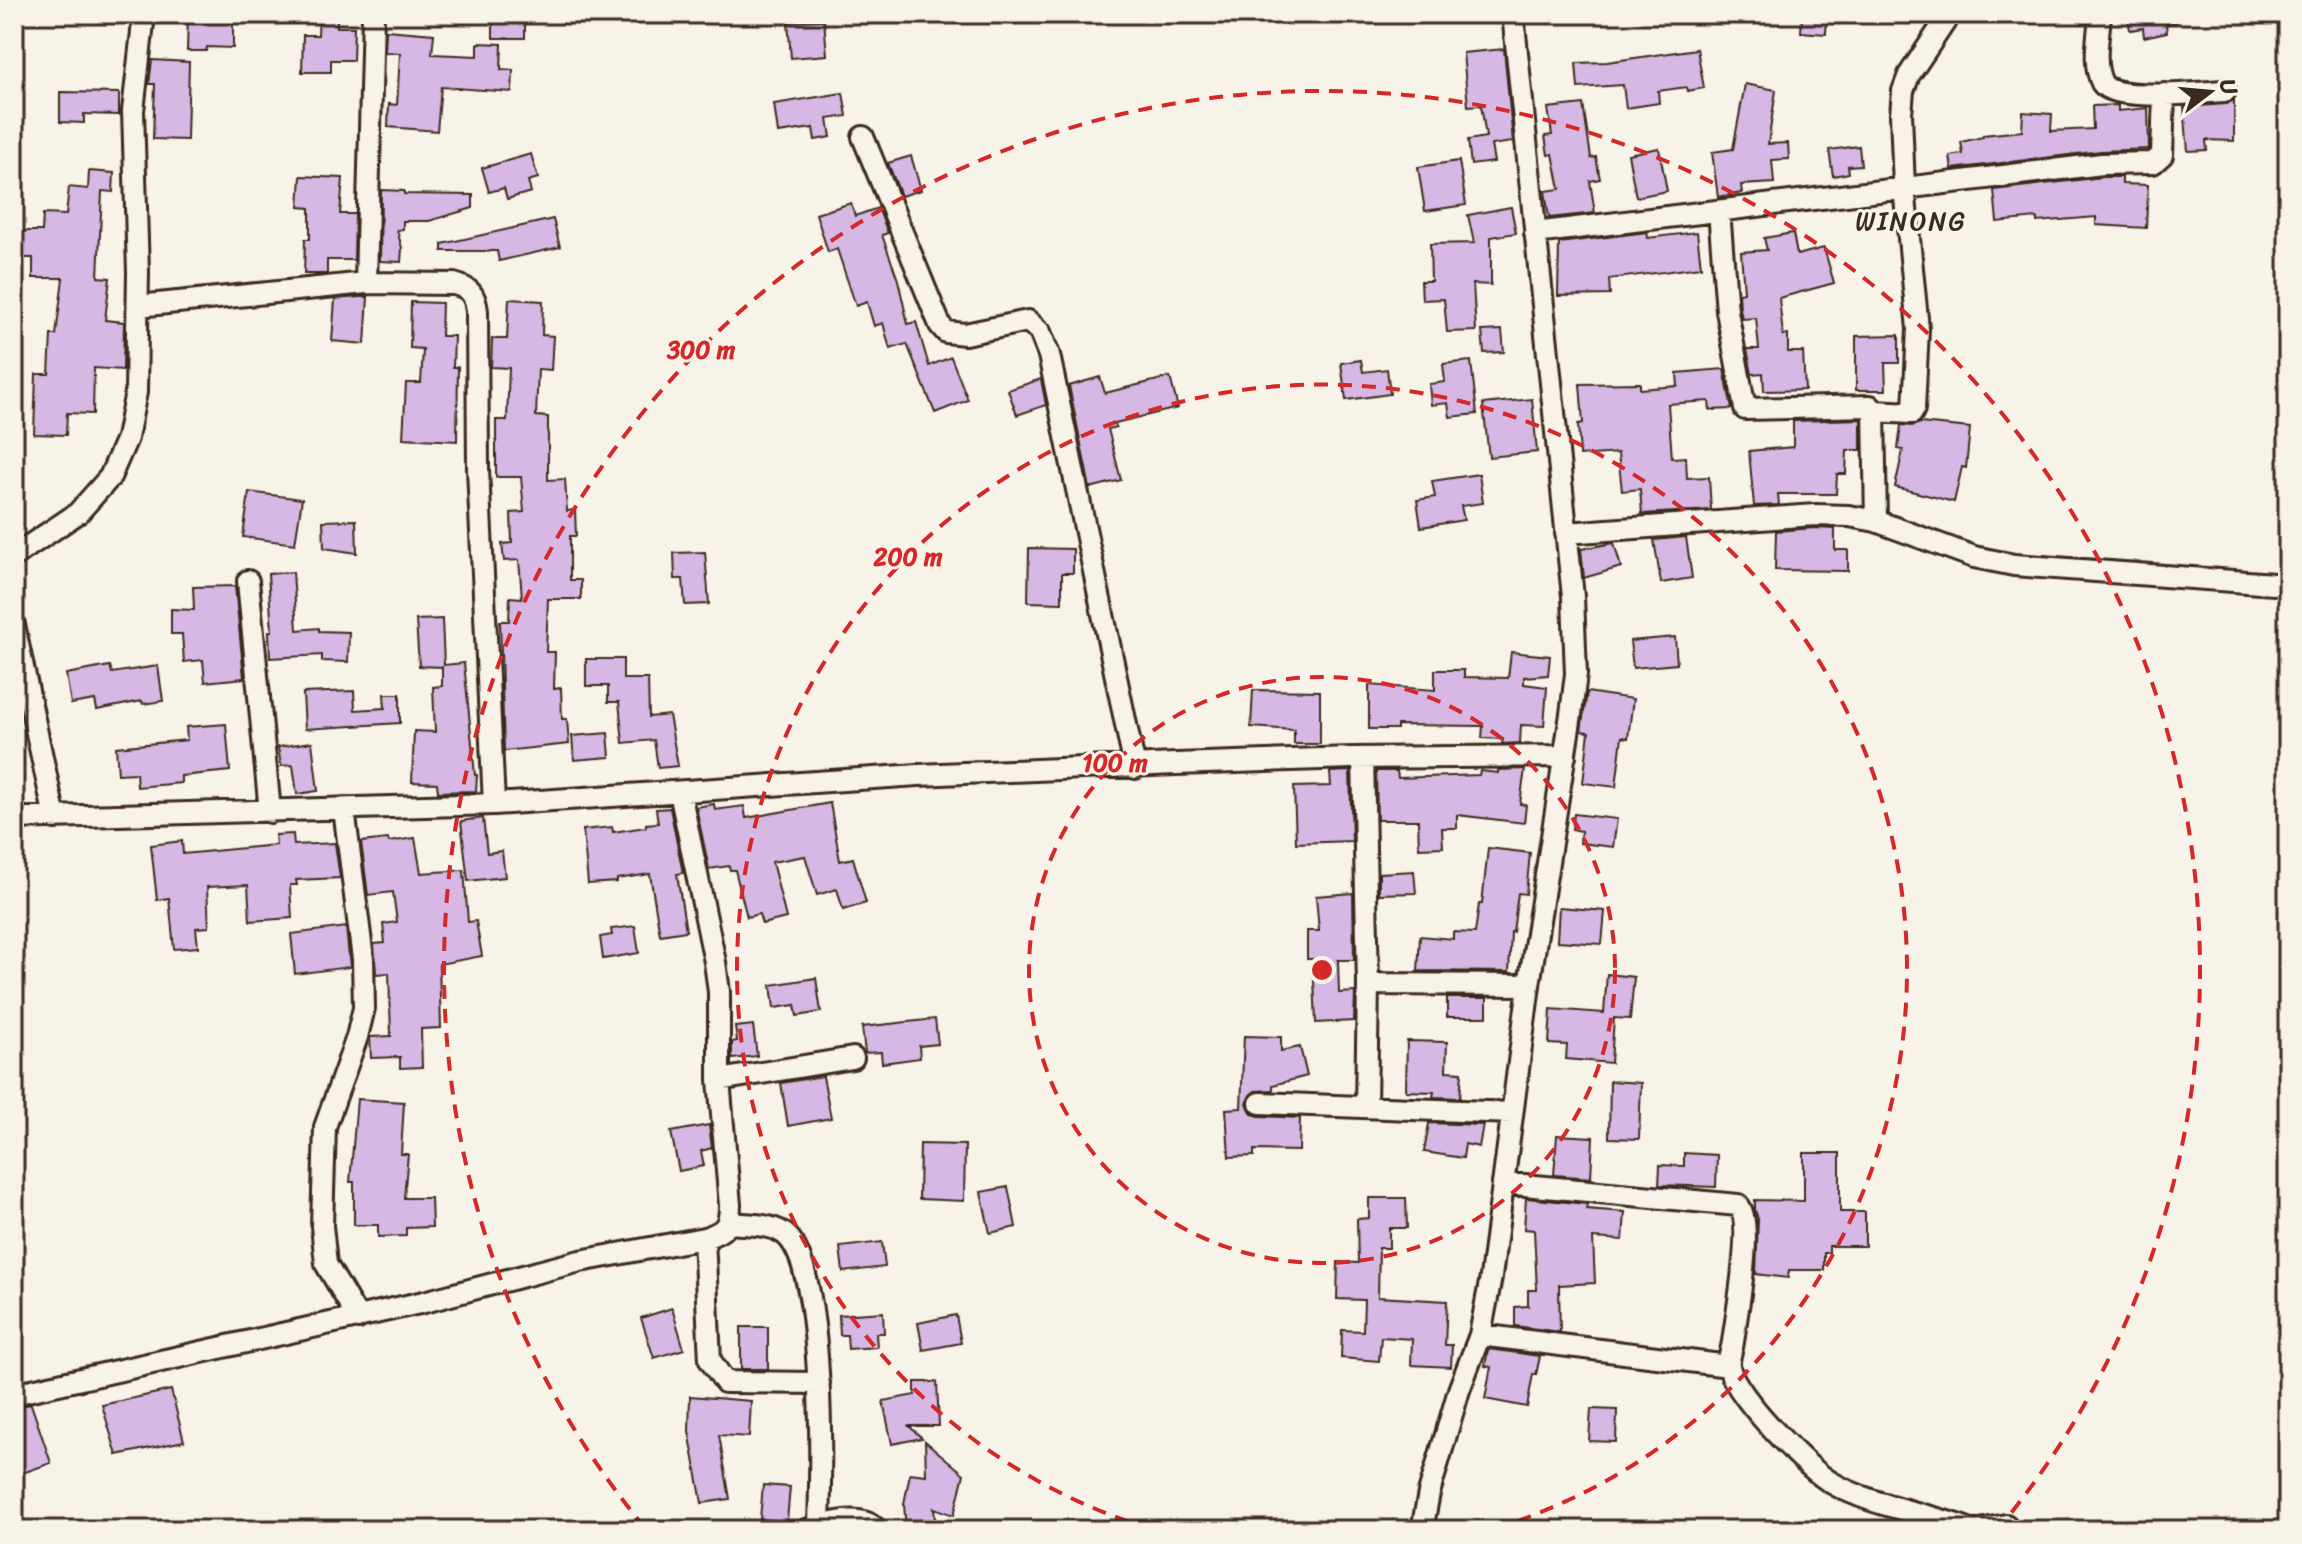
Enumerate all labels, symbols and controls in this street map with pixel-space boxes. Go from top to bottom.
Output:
north arrow [2170,52,2250,132]
text: U [2208,74,2250,100]
district label: WINONG [1855,198,1967,244]
text: 300 m [666,329,736,371]
text: 200 m [873,536,943,578]
text: 100 m [1082,742,1148,784]
centre of rings [1308,956,1336,984]

